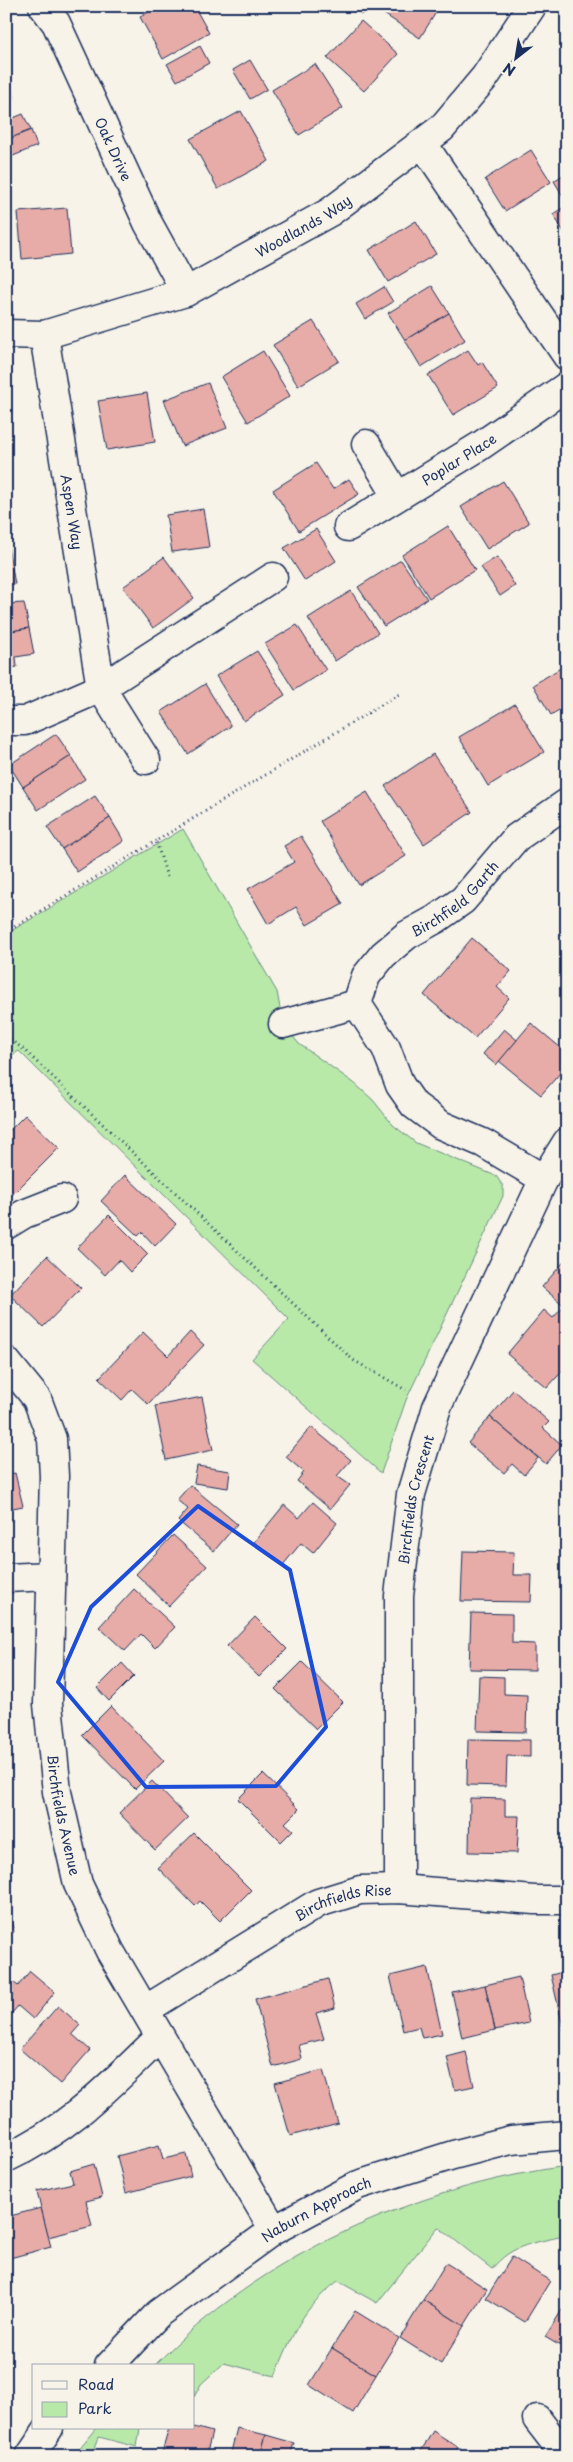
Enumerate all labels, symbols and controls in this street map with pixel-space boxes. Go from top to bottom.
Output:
north arrow [490,32,540,82]
text: N [499,58,519,81]
street label: Oak Drive [90,114,138,184]
street label: Woodlands Way [251,189,355,262]
street label: Poplar Place [417,427,501,490]
street label: Aspen Way [56,473,88,551]
street label: Birchfield Garth [407,856,503,942]
street label: Birchfields Crescent [392,1432,439,1566]
street label: Birchfields Avenue [43,1753,86,1878]
street label: Birchfields Rise [290,1879,392,1926]
street label: Naburn Approach [257,2171,374,2247]
legend [32,2364,195,2430]
text: Road [78,2372,114,2395]
text: Park [78,2396,112,2419]

